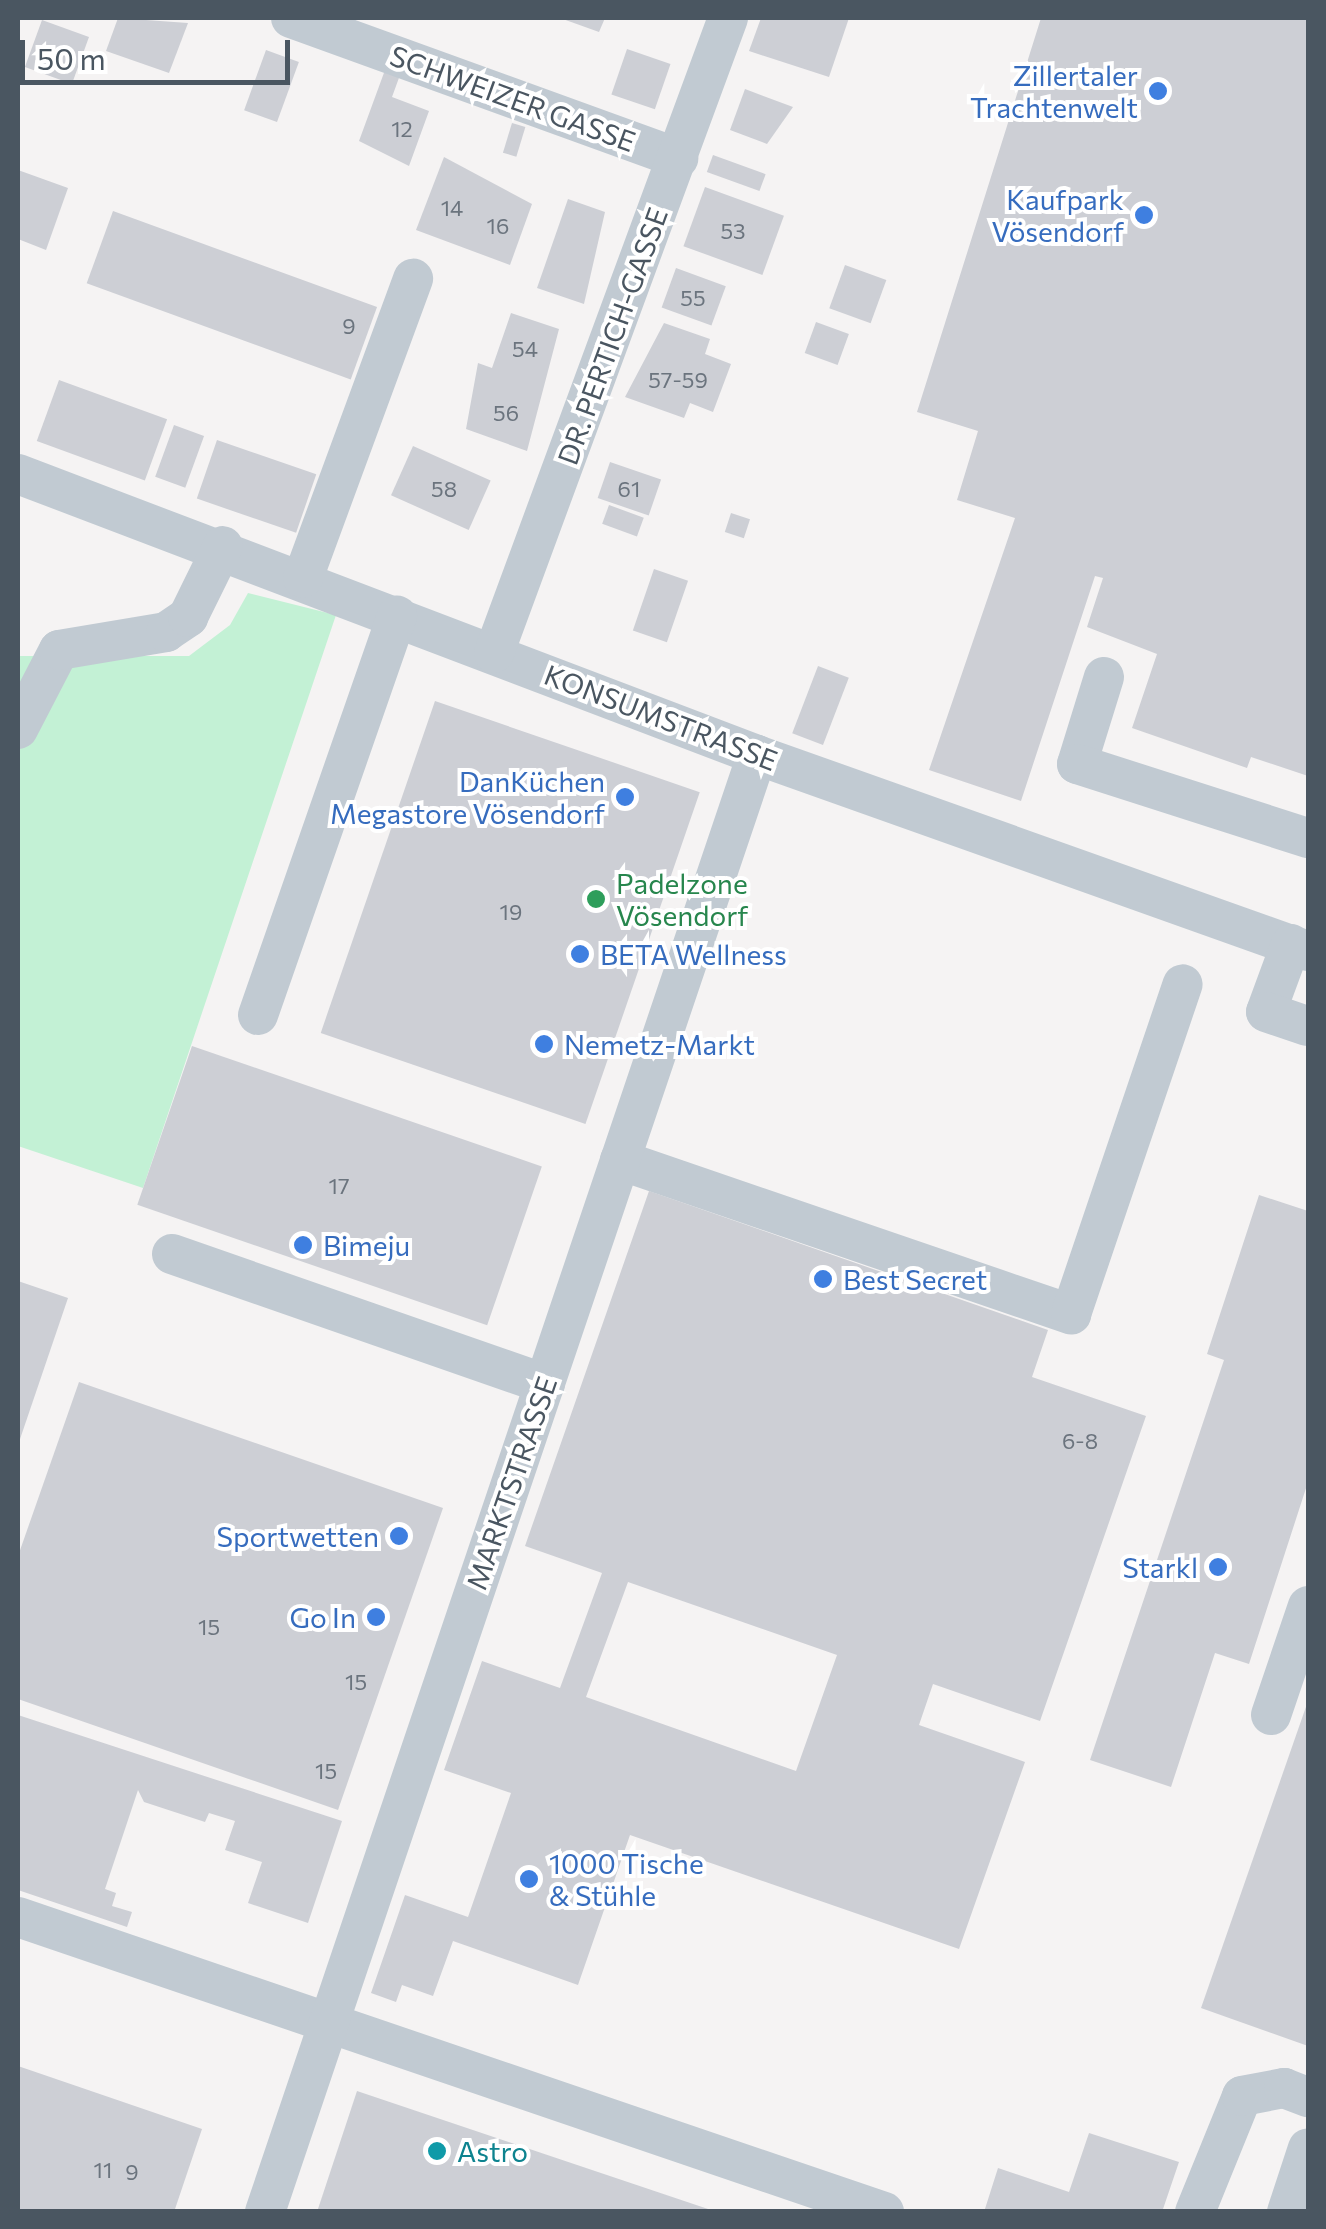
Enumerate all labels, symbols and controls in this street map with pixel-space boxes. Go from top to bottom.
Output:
scale bar [25,20,295,82]
street label: SCHWEIZER GASSE [386,38,640,158]
text: 50 m [37,39,106,76]
place label: Zillertaler Trachtenwelt [970,58,1138,124]
marker: Zillertaler Trachtenwelt [1147,80,1169,102]
house number: 12 [391,116,413,142]
place label: Kaufpark Vösendorf [992,182,1124,248]
house number: 14 [441,195,463,221]
street label: DR. PERTICH-GASSE [550,203,674,469]
marker: Kaufpark Vösendorf [1133,204,1155,226]
house number: 16 [487,213,509,239]
house number: 53 [720,218,746,244]
house number: 55 [680,285,706,311]
house number: 9 [342,313,356,339]
house number: 54 [512,336,538,362]
house number: 57-59 [648,367,708,393]
house number: 56 [493,400,519,426]
house number: 58 [431,476,457,502]
house number: 61 [618,476,640,502]
street label: KONSUMSTRASSE [540,657,782,777]
place label: DanKüchen Megastore Vösendorf [330,764,605,830]
marker: DanKüchen Megastore Vösendorf [614,786,636,808]
place label: Padelzone Vösendorf [616,866,748,932]
marker: Padelzone Vösendorf [585,888,607,910]
house number: 19 [500,899,522,925]
place label: BETA Wellness [600,937,787,971]
marker: BETA Wellness [569,943,591,965]
place label: Nemetz-Markt [564,1027,755,1061]
marker: Nemetz-Markt [533,1033,555,1055]
house number: 17 [328,1173,350,1199]
place label: Bimeju [323,1228,410,1262]
marker: Bimeju [292,1234,314,1256]
place label: Best Secret [843,1262,987,1296]
marker: Best Secret [812,1268,834,1290]
street label: MARKTSTRASSE [459,1372,563,1594]
house number: 6-8 [1062,1428,1098,1454]
place label: Sportwetten [217,1519,379,1553]
marker: Sportwetten [388,1525,410,1547]
place label: Starkl [1122,1550,1198,1584]
marker: Starkl [1207,1556,1229,1578]
place label: Go In [290,1600,356,1634]
marker: Go In [365,1606,387,1628]
house number: 15 [198,1614,220,1640]
house number: 15 [345,1669,367,1695]
house number: 15 [315,1758,337,1784]
place label: 1000 Tische & Stühle [549,1846,704,1912]
marker: 1000 Tische & Stühle [518,1868,540,1890]
place label: Astro [457,2134,528,2168]
marker: Astro [426,2140,448,2162]
house number: 11 [94,2157,112,2183]
house number: 9 [125,2159,139,2185]

